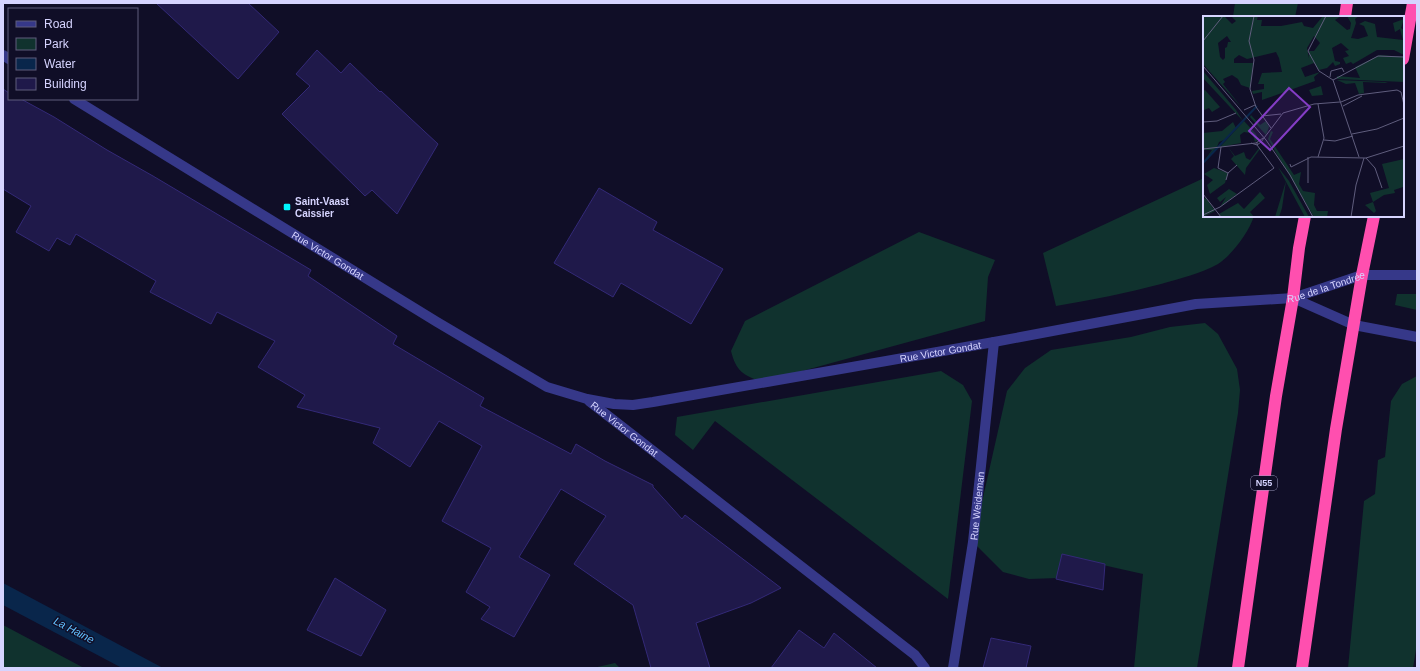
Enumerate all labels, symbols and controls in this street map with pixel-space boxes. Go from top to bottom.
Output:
legend [8,8,138,100]
inset map [1203,16,1404,217]
text: Road [44,17,73,31]
text: Park [44,37,70,51]
text: Water [44,57,76,71]
text: Building [44,77,87,91]
place label: Saint-Vaast Caissier [295,196,350,219]
marker: Saint-Vaast Caissier [282,202,292,212]
street label: Rue Victor Gondat [290,229,366,282]
street label: Rue de la Tondrée [1287,270,1365,304]
street label: Rue Victor Gondat [899,339,982,364]
street label: Rue Victor Gondat [588,399,660,459]
street label: Rue Weideman [968,471,986,541]
road number: N55 [1251,476,1277,490]
water label: La Haine [52,614,96,646]

